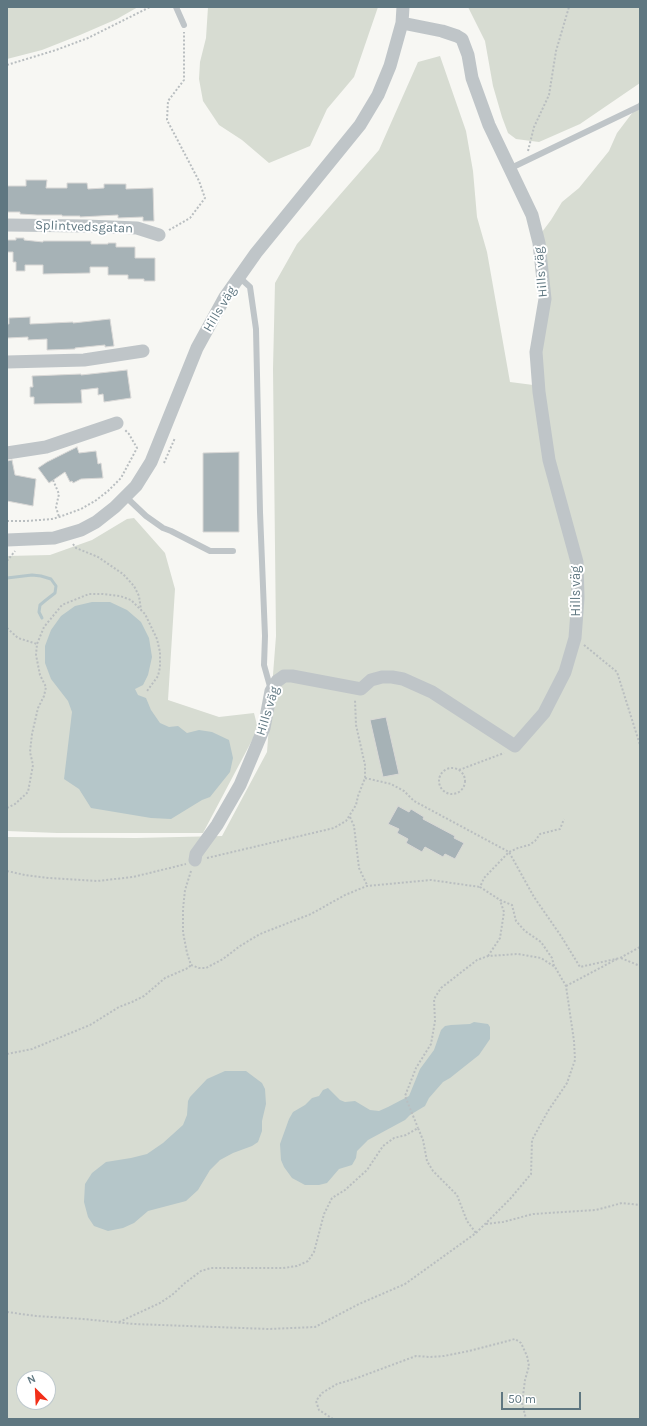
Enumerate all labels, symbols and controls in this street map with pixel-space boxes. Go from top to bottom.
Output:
street label: Splintvedsgatan [35,217,133,237]
street label: Hills väg [531,246,551,298]
street label: Hills väg [200,283,240,335]
street label: Hills väg [568,566,584,616]
street label: Hills väg [253,684,283,738]
north arrow [16,1370,56,1410]
text: N [25,1372,38,1387]
scale bar [503,1384,583,1410]
text: 50 m [508,1392,536,1406]

